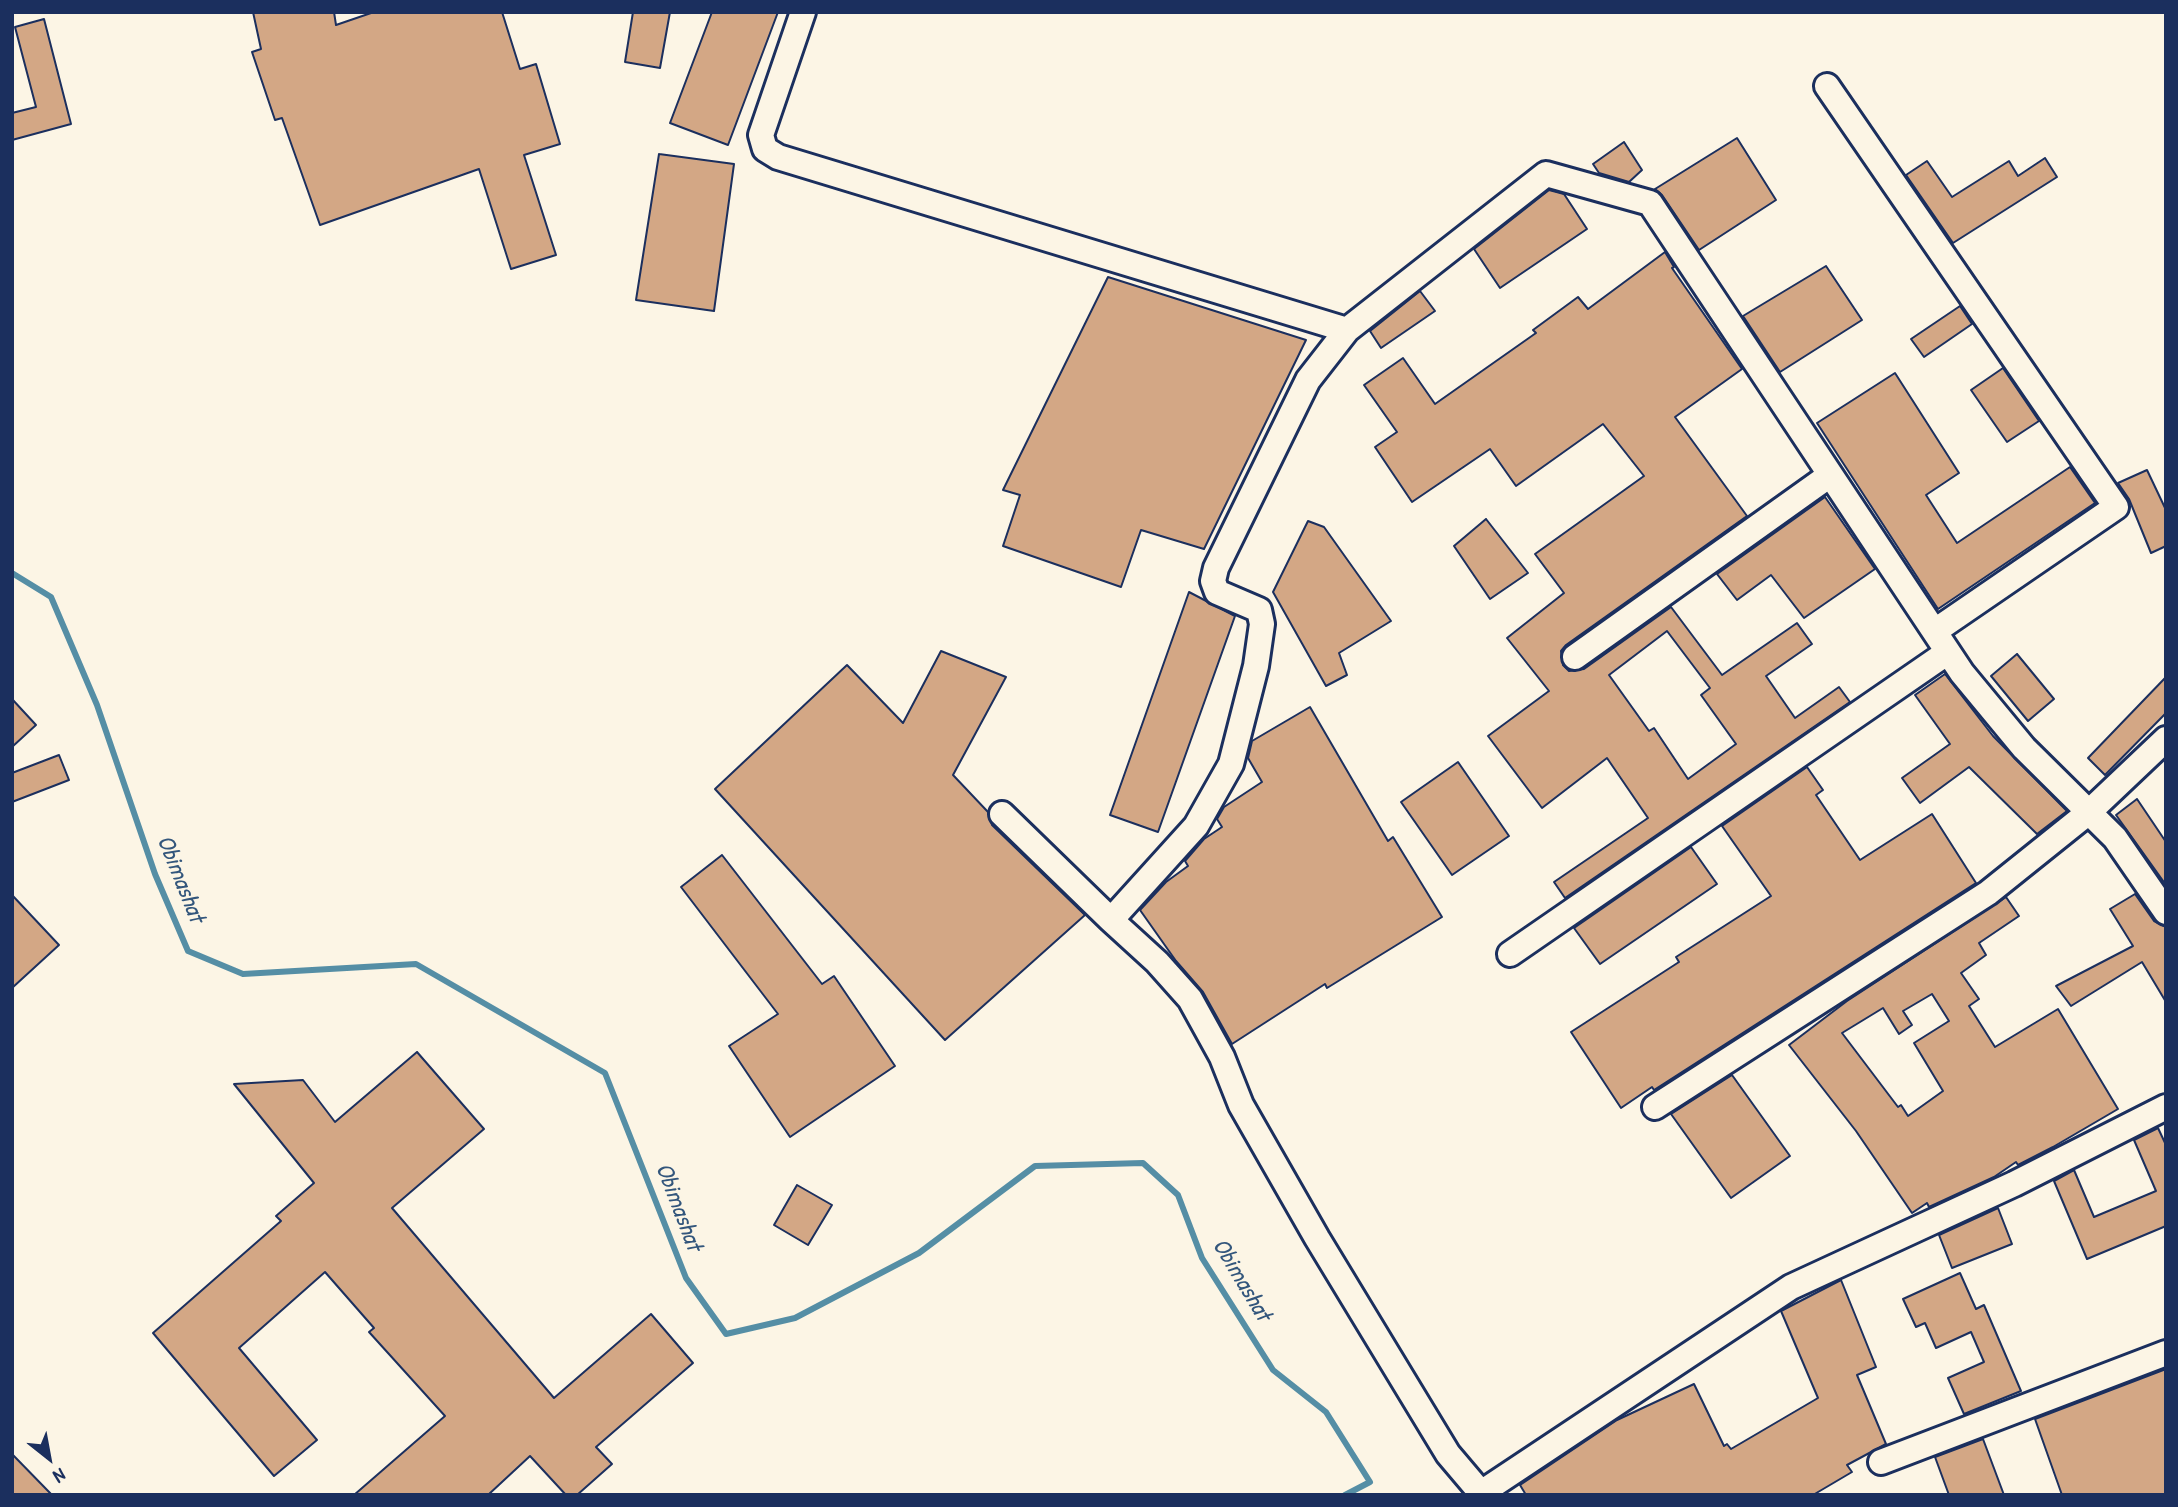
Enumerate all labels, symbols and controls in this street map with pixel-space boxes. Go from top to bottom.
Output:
water label: Obimashat [150,831,210,927]
water label: Obimashat [648,1159,708,1255]
water label: Obimashat [1205,1233,1277,1327]
north arrow [14,1423,84,1493]
text: N [49,1462,71,1490]

